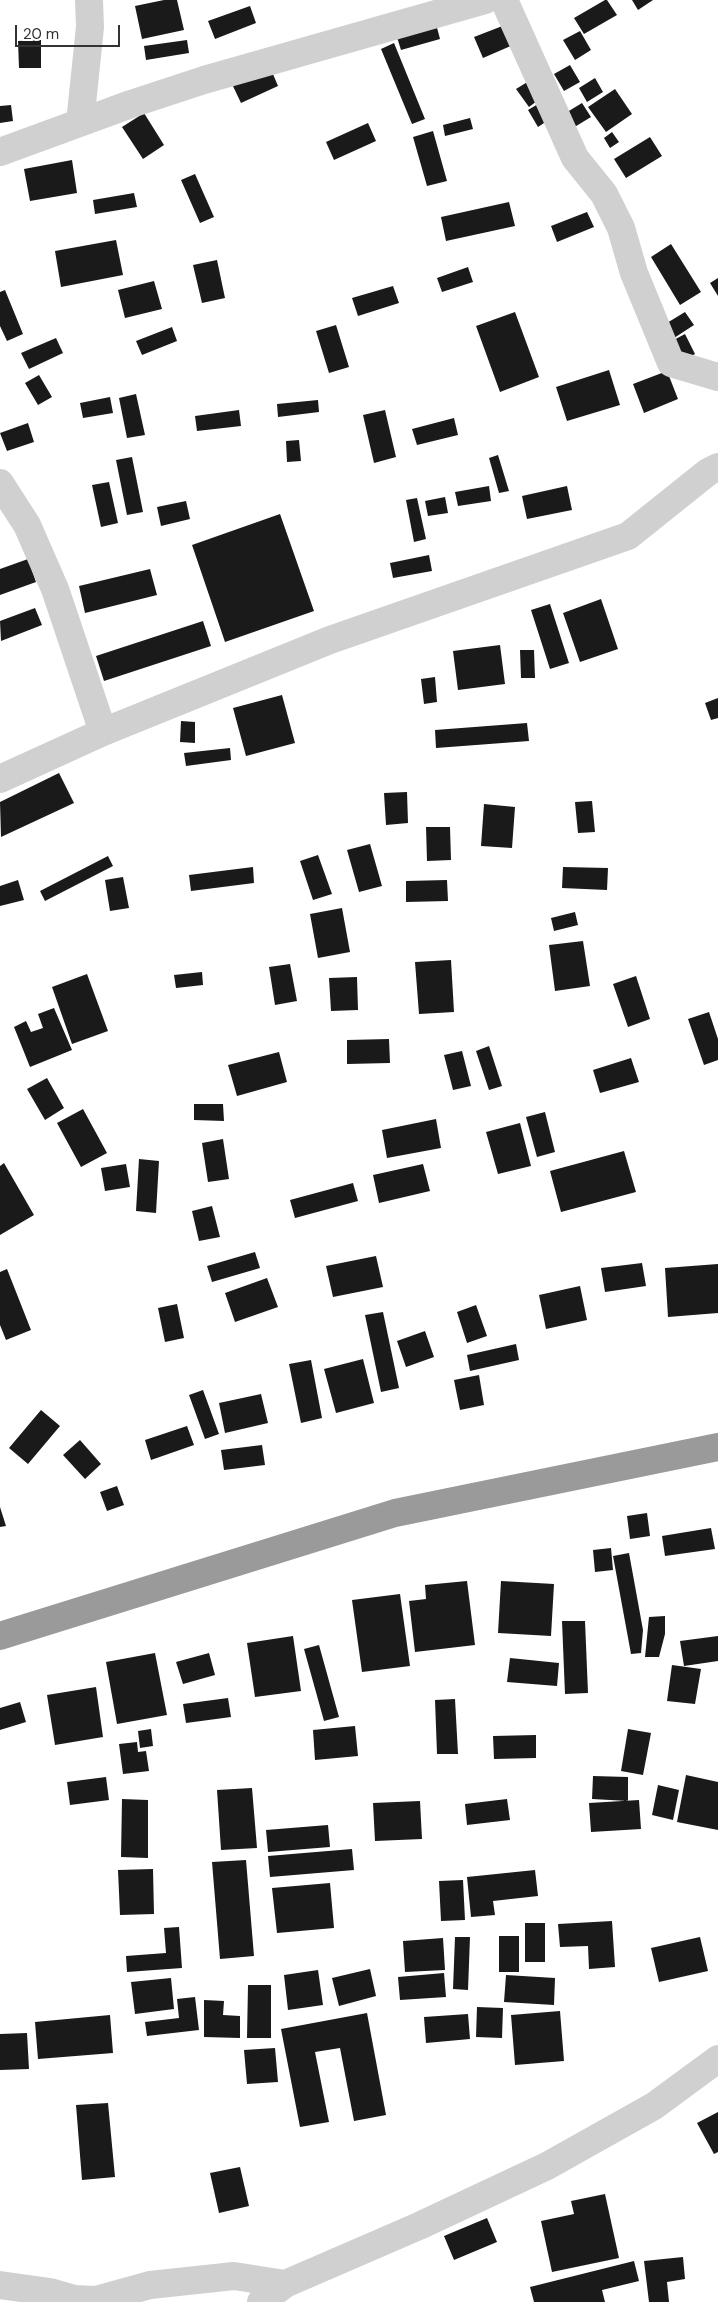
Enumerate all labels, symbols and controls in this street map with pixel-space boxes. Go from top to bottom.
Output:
scale bar [18,15,122,47]
text: 20 m [23,24,59,44]

